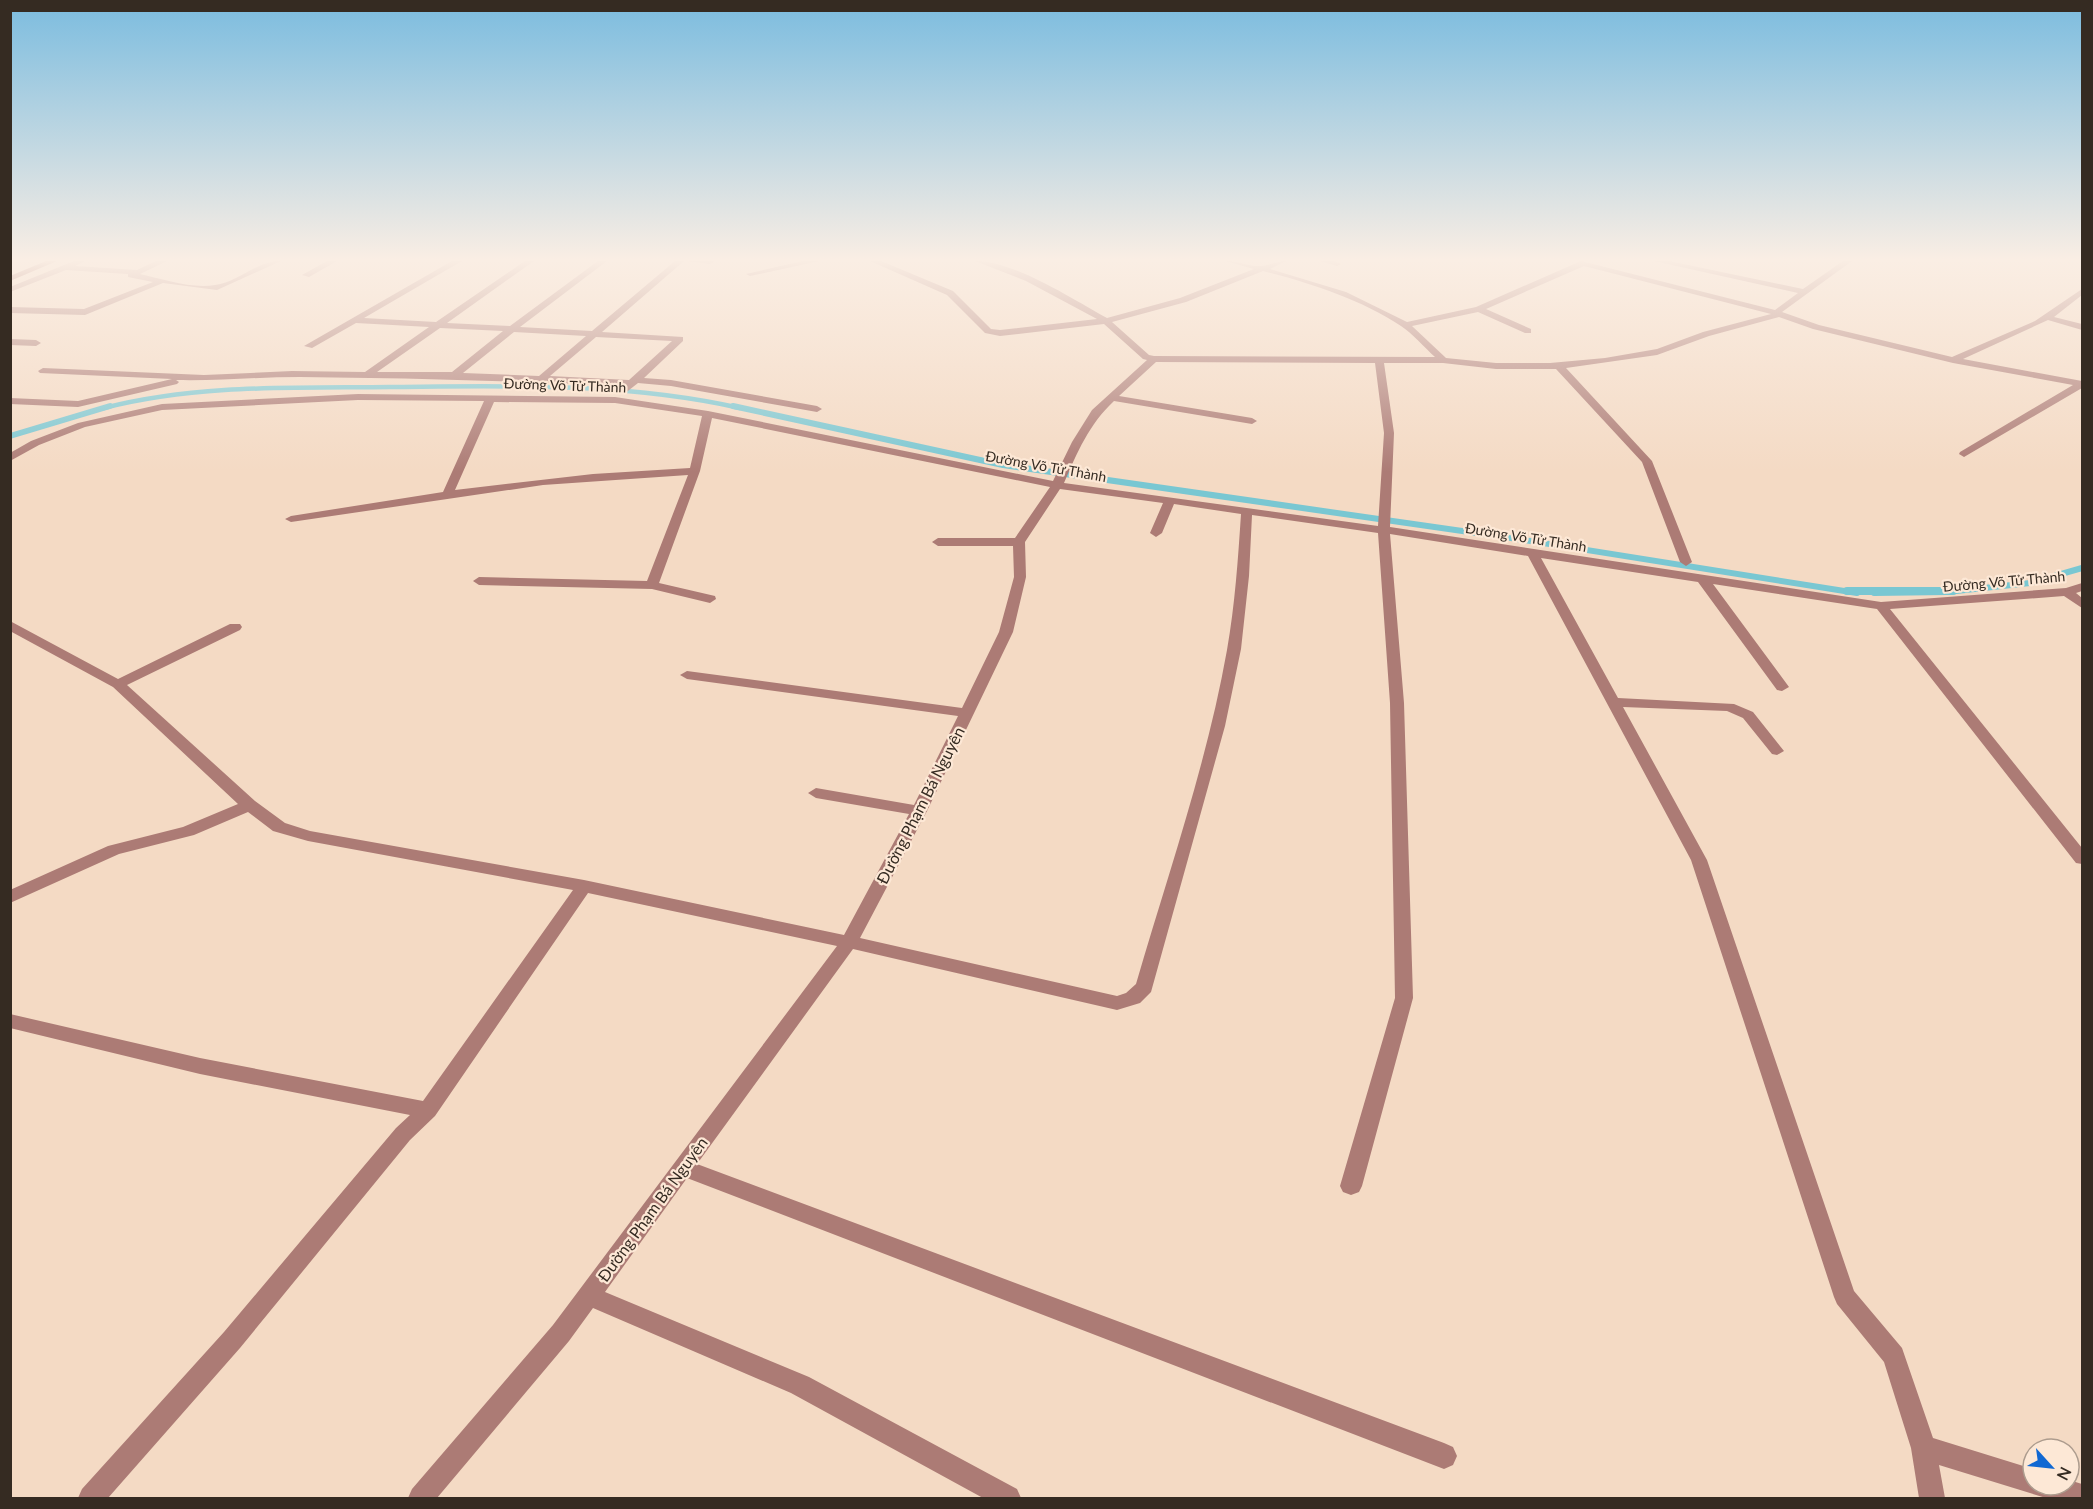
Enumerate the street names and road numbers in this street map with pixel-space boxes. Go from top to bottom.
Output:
street label: Đường Võ Tử Thành [503,374,627,396]
street label: Đường Võ Tử Thành [984,447,1108,485]
street label: Đường Võ Tử Thành [1464,519,1588,555]
street label: Đường Võ Tử Thành [1942,567,2066,595]
street label: Đường Phạm Bá Nguyên [872,723,968,887]
street label: Đường Phạm Bá Nguyên [593,1133,711,1285]

